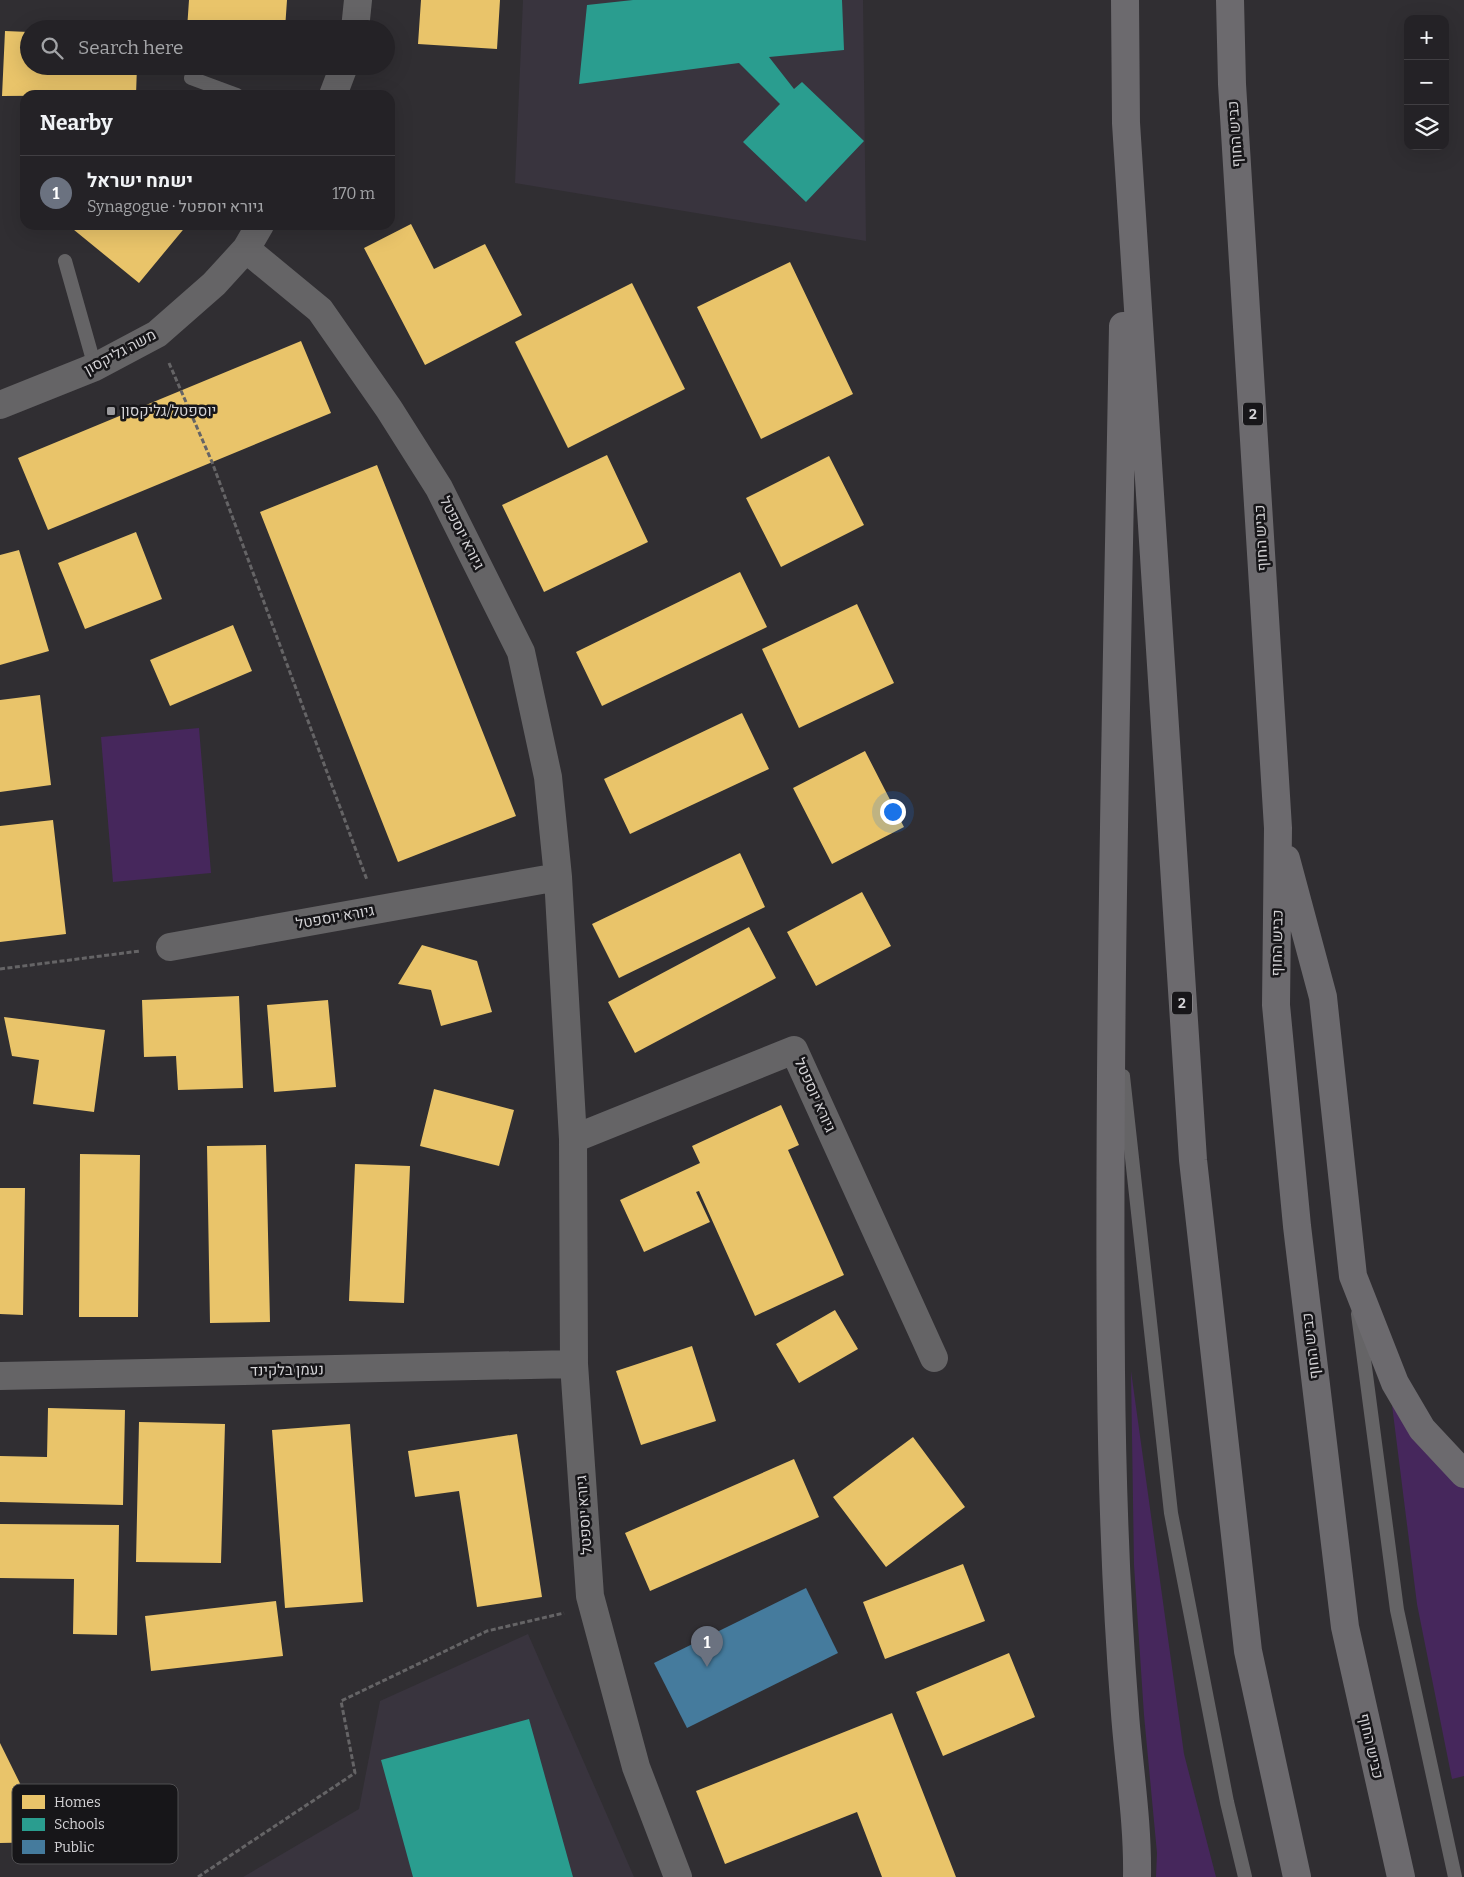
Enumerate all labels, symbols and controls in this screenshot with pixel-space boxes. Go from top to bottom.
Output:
map controls [1404,15,1449,150]
button: + [1404,15,1449,60]
search box [20,20,395,75]
icon: search [38,34,66,62]
text: Search here [78,36,183,59]
button: − [1404,60,1449,105]
street label: כביש החוף [1224,100,1246,168]
button: layers [1404,105,1449,150]
text: Nearby [40,110,113,136]
text: ישמח ישראל [87,169,193,192]
text: 1 [53,184,59,203]
text: 170 m [332,184,375,203]
text: Synagogue · גיורא יוספטל [87,197,264,216]
street label: משה גליקסון [81,326,159,378]
place label: יוספטל/גליקסון [121,402,216,420]
road number: 2 [1243,402,1263,426]
marker: יוספטל/גליקסון [105,405,117,417]
street label: גיורא יוספטל [436,493,488,573]
street label: כביש החוף [1250,504,1272,572]
your location [880,799,906,825]
street label: גיורא יוספטל [294,901,376,933]
street label: כביש החוף [1267,910,1287,976]
road number: 2 [1172,991,1192,1014]
street label: גיורא יוספטל [791,1055,839,1135]
street label: כביש החוף [1298,1312,1324,1380]
street label: נעמן בלקינד [250,1360,324,1380]
street label: גיורא יוספטל [572,1474,596,1555]
pin: 1 [691,1626,723,1667]
street label: כביש החוף [1355,1712,1387,1780]
legend [12,1784,178,1864]
text: Homes [54,1794,101,1811]
text: Schools [54,1816,105,1833]
text: Public [54,1839,94,1856]

